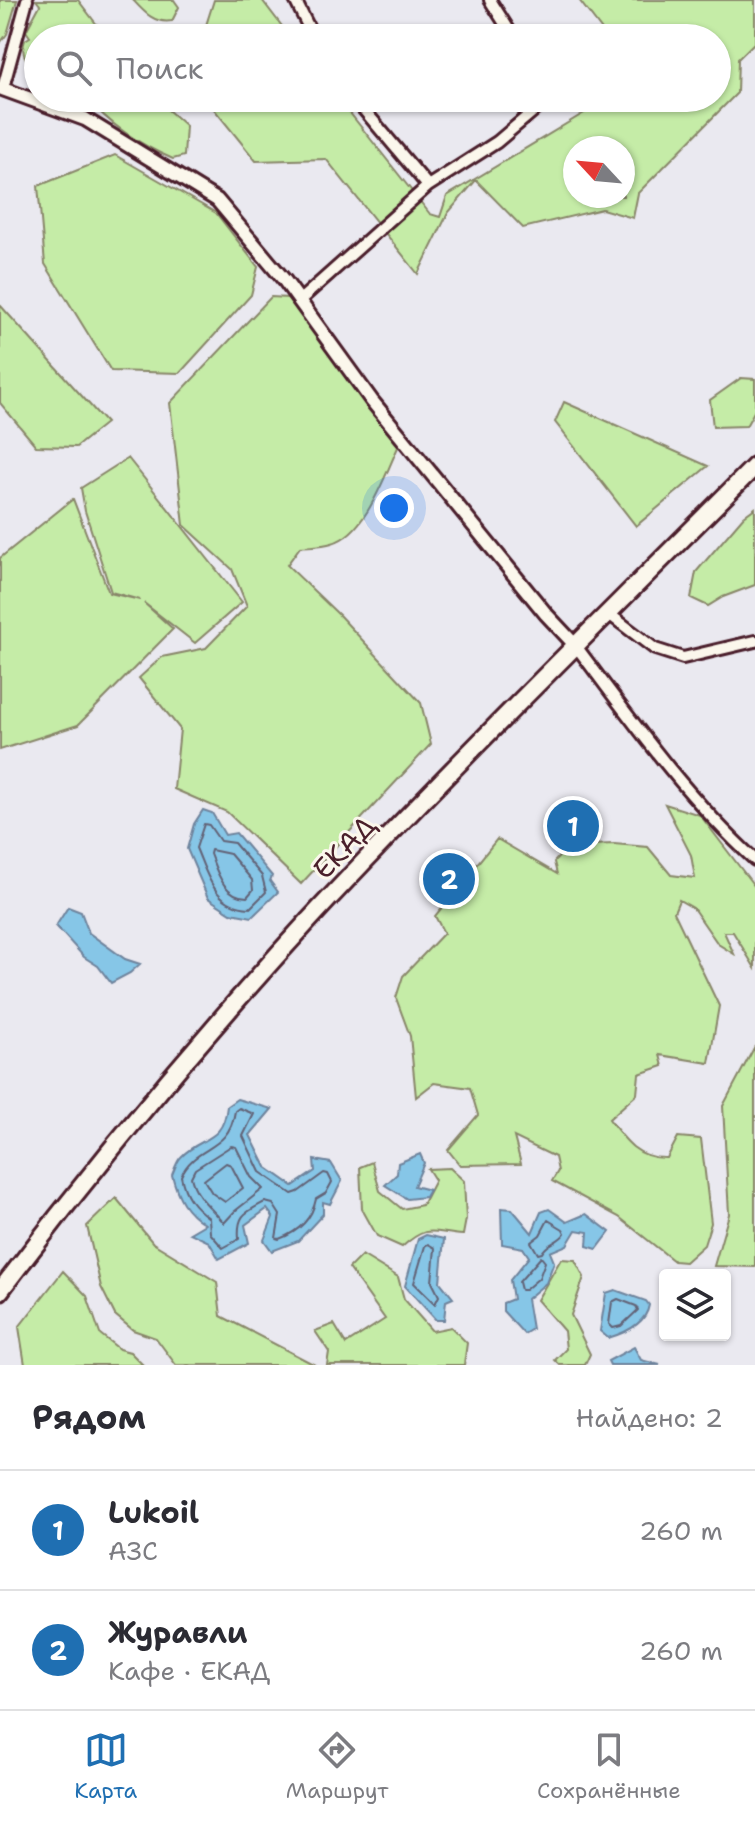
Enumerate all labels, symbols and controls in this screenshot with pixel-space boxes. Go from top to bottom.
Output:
search box [24,24,731,112]
icon: search [52,46,96,90]
text: Поиск [116,48,204,89]
north arrow [563,136,635,208]
your location [374,488,414,528]
pin: 1 [547,796,599,856]
street label: ЕКАД [304,807,384,887]
pin: 2 [423,849,475,909]
map controls [659,1269,731,1341]
button: layers [659,1269,731,1341]
text: Рядом [32,1394,146,1440]
text: Найдено: 2 [576,1400,723,1435]
text: Lukoil [108,1492,199,1533]
text: 1 [52,1513,64,1548]
text: 260 m [639,1513,723,1548]
text: АЗС [108,1533,158,1568]
text: Журавли [108,1612,248,1653]
text: 2 [49,1633,67,1668]
text: 260 m [639,1633,723,1668]
text: Кафе · ЕКАД [108,1653,270,1688]
tab: Карта [74,1728,137,1805]
tab: Маршрут [286,1728,388,1805]
tab: Сохранённые [537,1728,681,1805]

